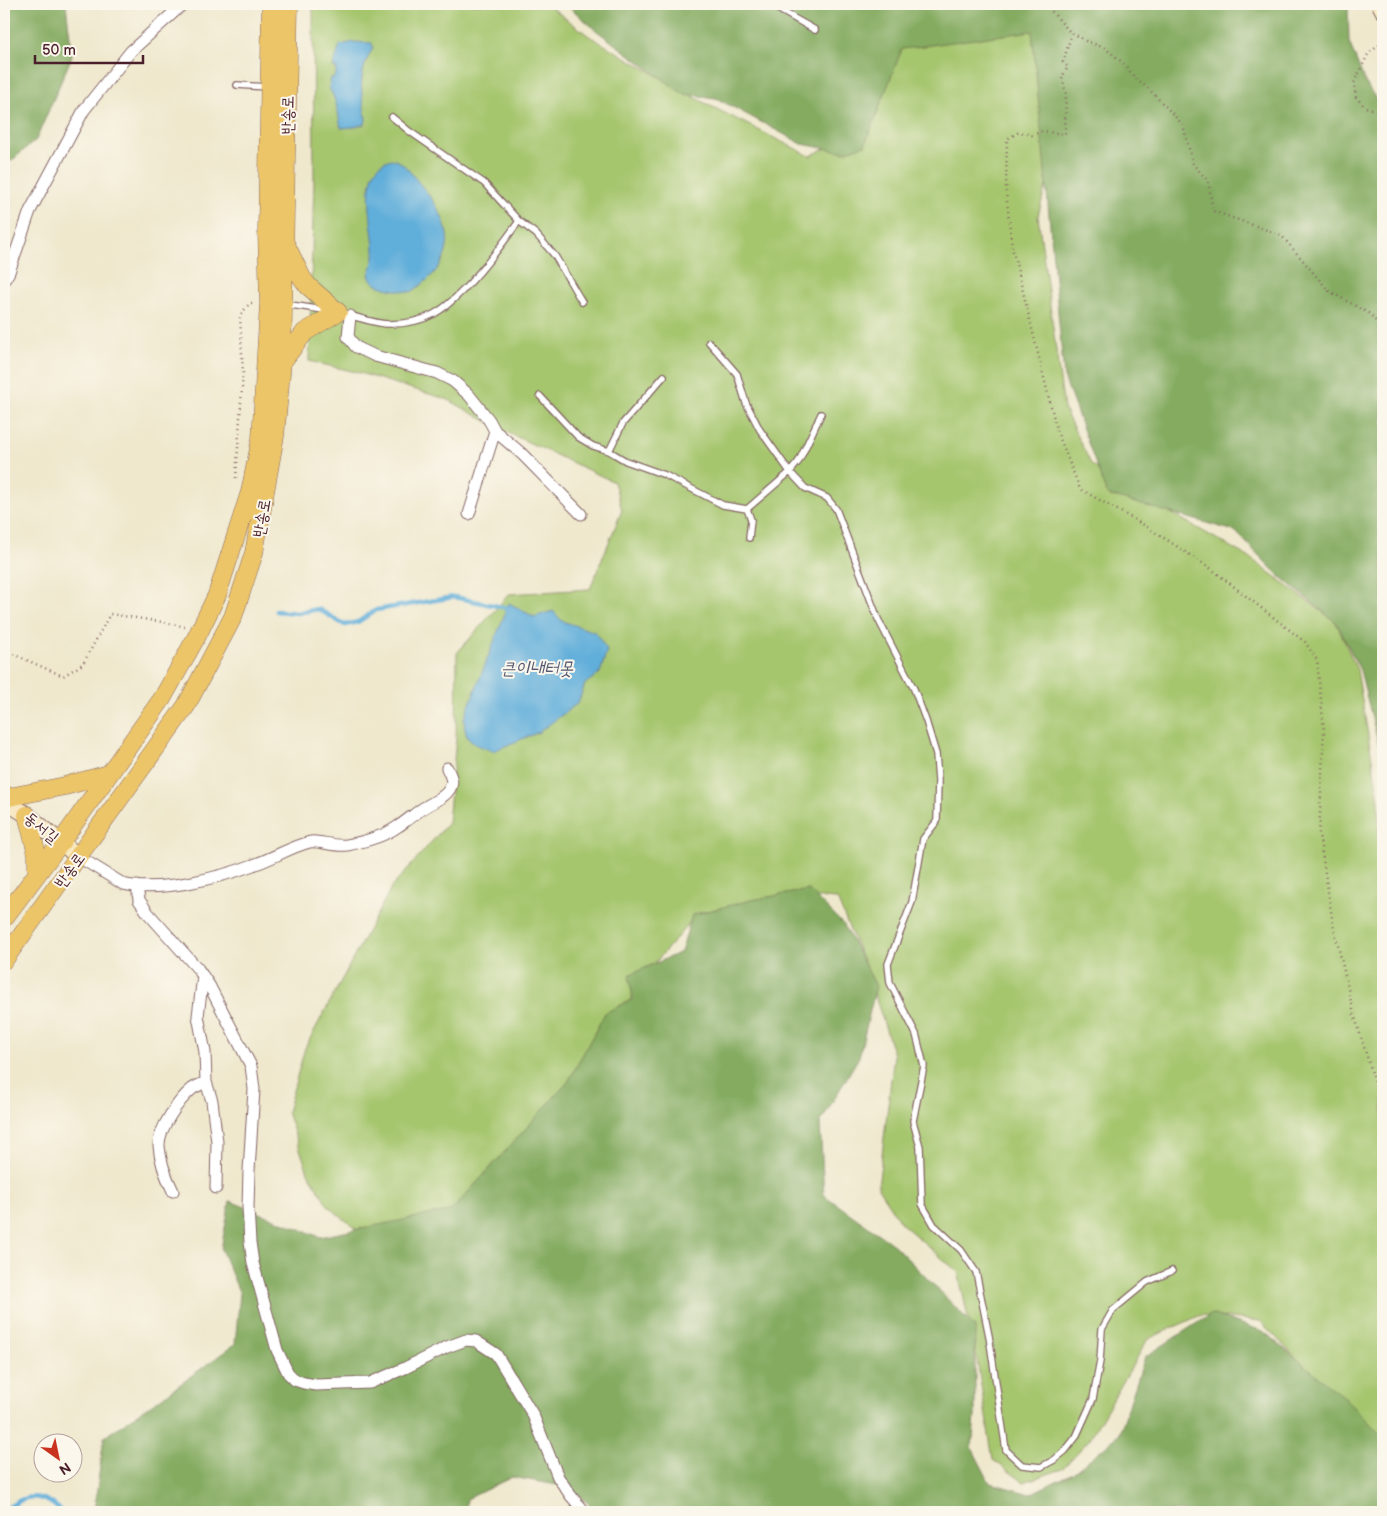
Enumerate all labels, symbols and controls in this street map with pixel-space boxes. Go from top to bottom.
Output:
scale bar [35,32,142,64]
text: 50 m [42,41,76,60]
street label: 반송로 [279,96,298,135]
street label: 반송로 [250,498,275,539]
water label: 큰이내터못 [501,658,574,679]
street label: 동서길 [20,809,62,848]
street label: 반송로 [51,850,89,892]
north arrow [32,1434,82,1484]
text: N [56,1458,74,1478]

